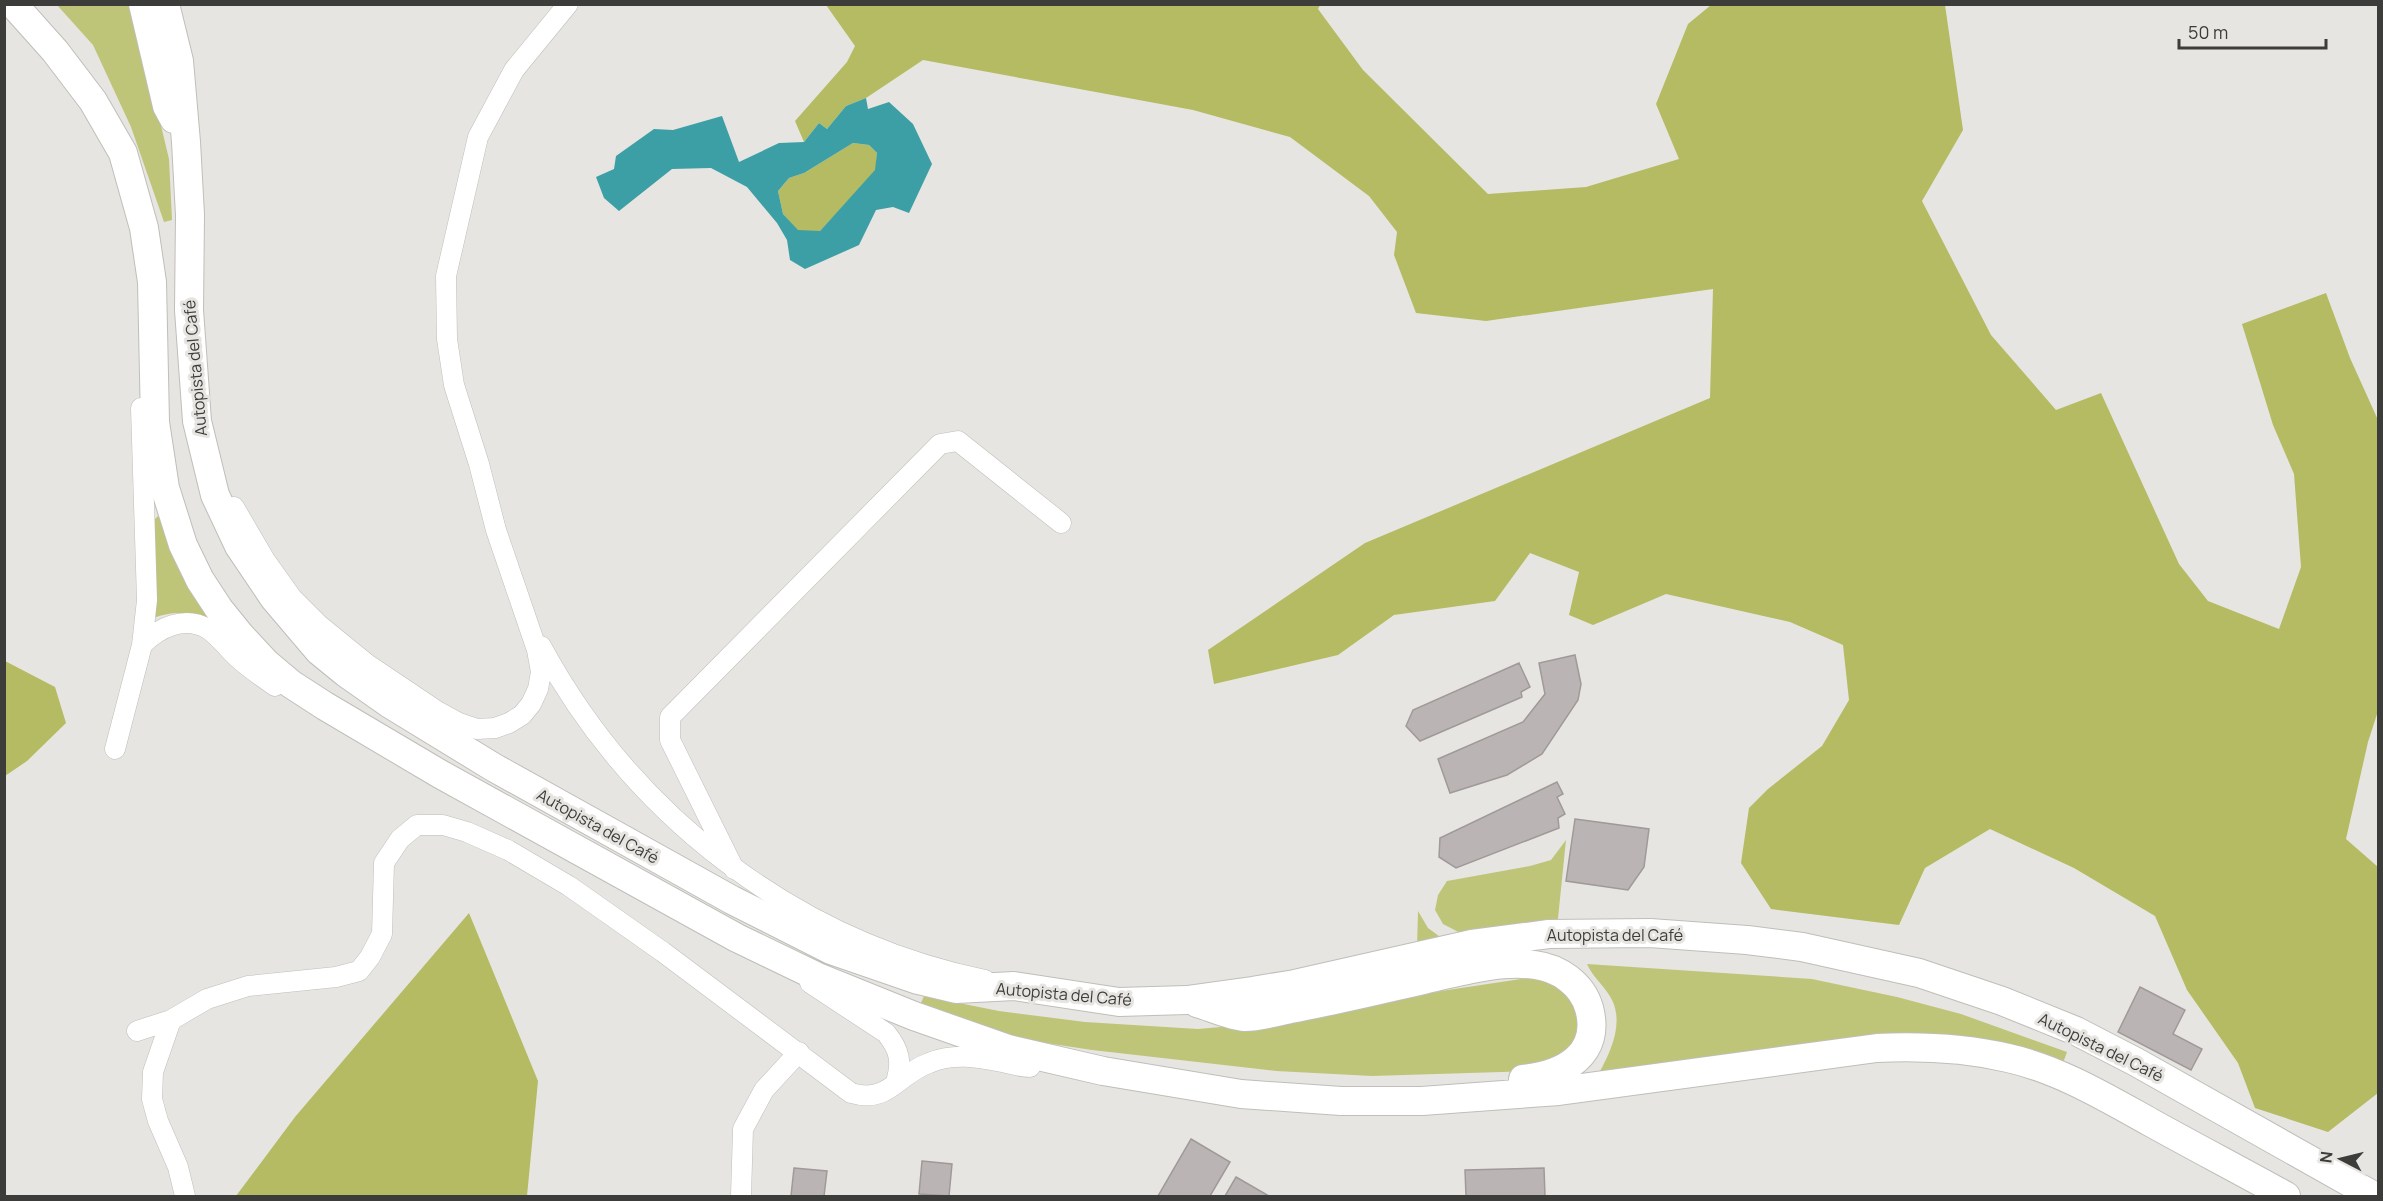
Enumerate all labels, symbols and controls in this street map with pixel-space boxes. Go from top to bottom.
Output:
scale bar [2179,12,2326,50]
text: 50 m [2188,20,2228,44]
street label: Autopista del Café [178,299,212,437]
street label: Autopista del Café [533,783,663,869]
street label: Autopista del Café [1547,924,1683,946]
street label: Autopista del Café [995,977,1133,1011]
street label: Autopista del Café [2035,1007,2167,1087]
north arrow [2311,1129,2371,1189]
text: N [2314,1150,2338,1164]

